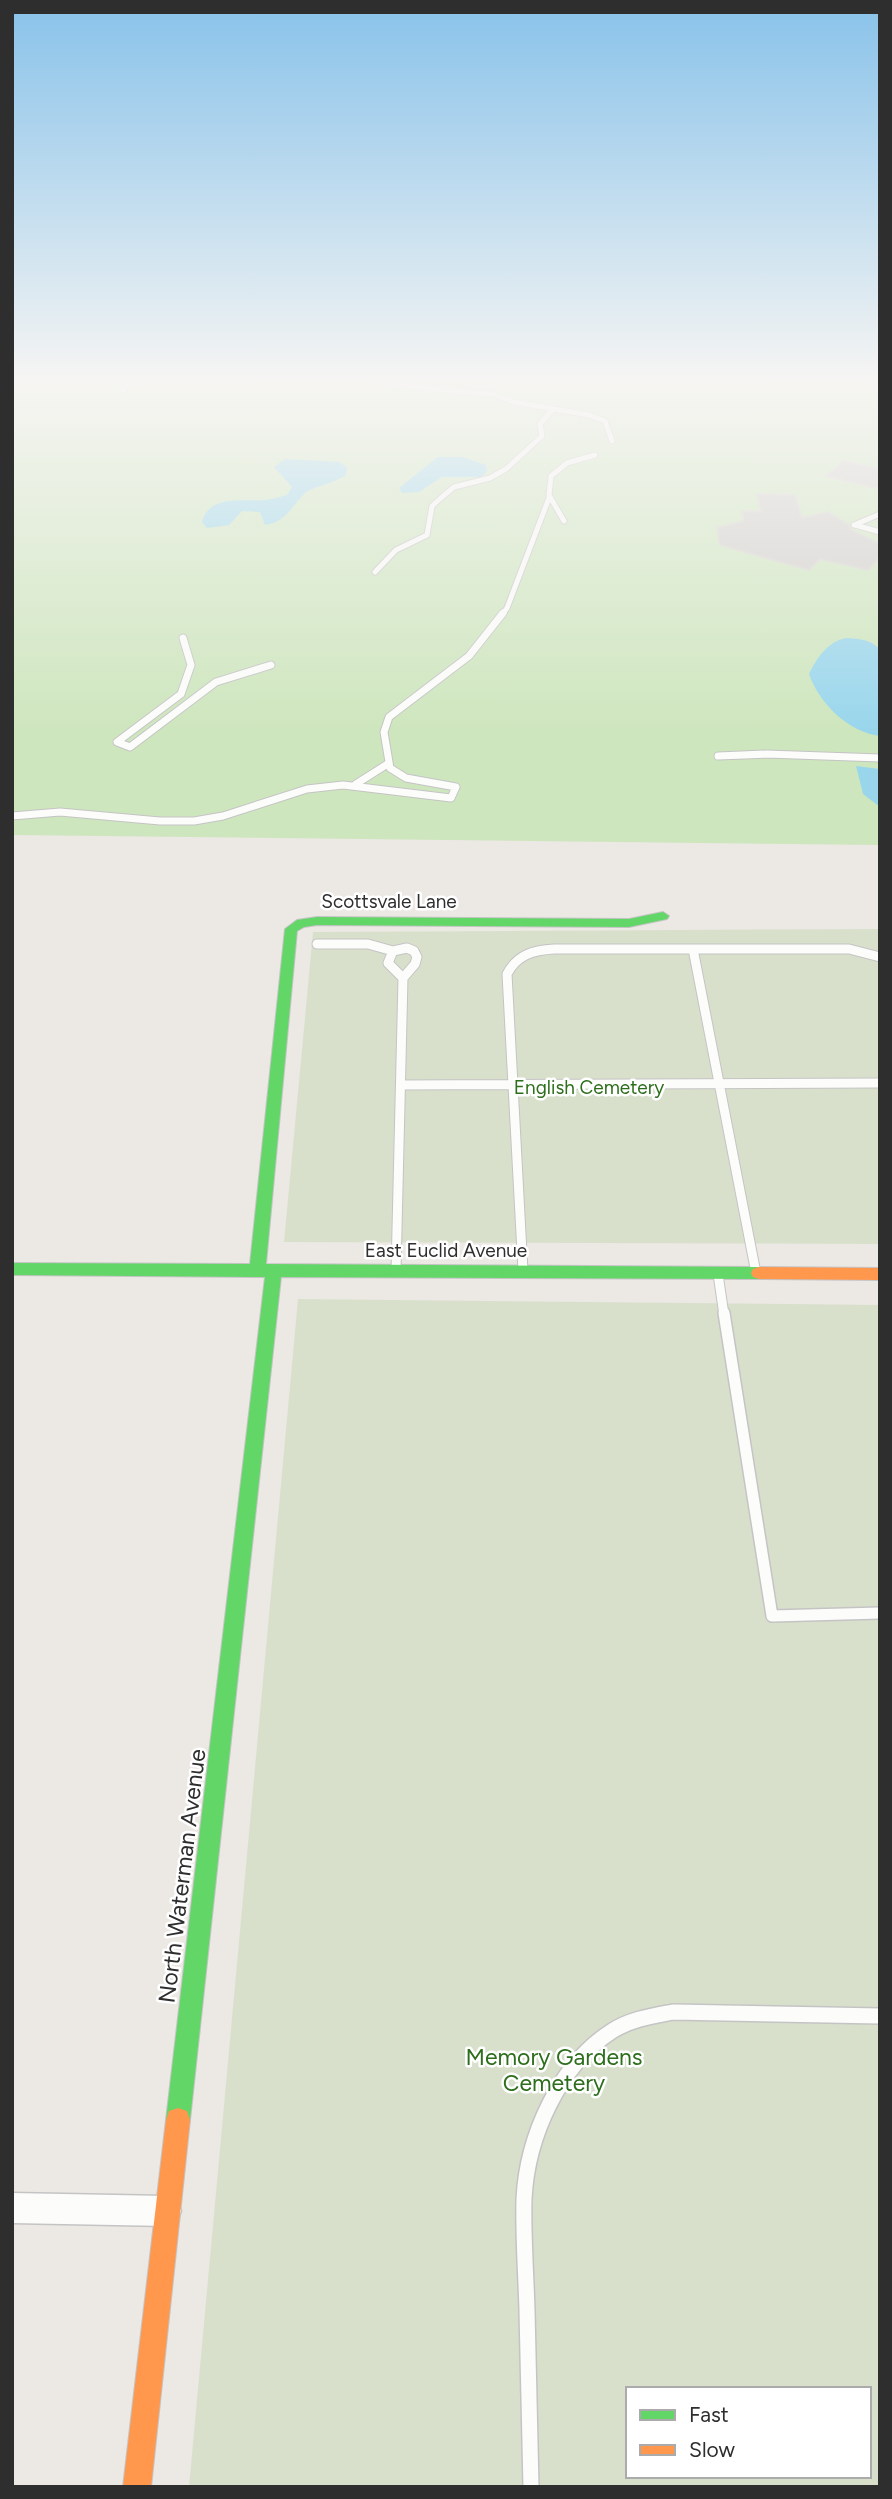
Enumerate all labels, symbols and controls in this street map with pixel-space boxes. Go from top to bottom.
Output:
street label: Scottsvale Lane [321,890,457,913]
park label: English Cemetery [514,1076,664,1099]
street label: East Euclid Avenue [365,1239,527,1262]
street label: North Waterman Avenue [153,1747,211,2005]
park label: Memory Gardens Cemetery [465,2043,643,2097]
legend [626,2387,871,2478]
text: Fast [689,2402,729,2427]
text: Slow [689,2437,735,2462]

